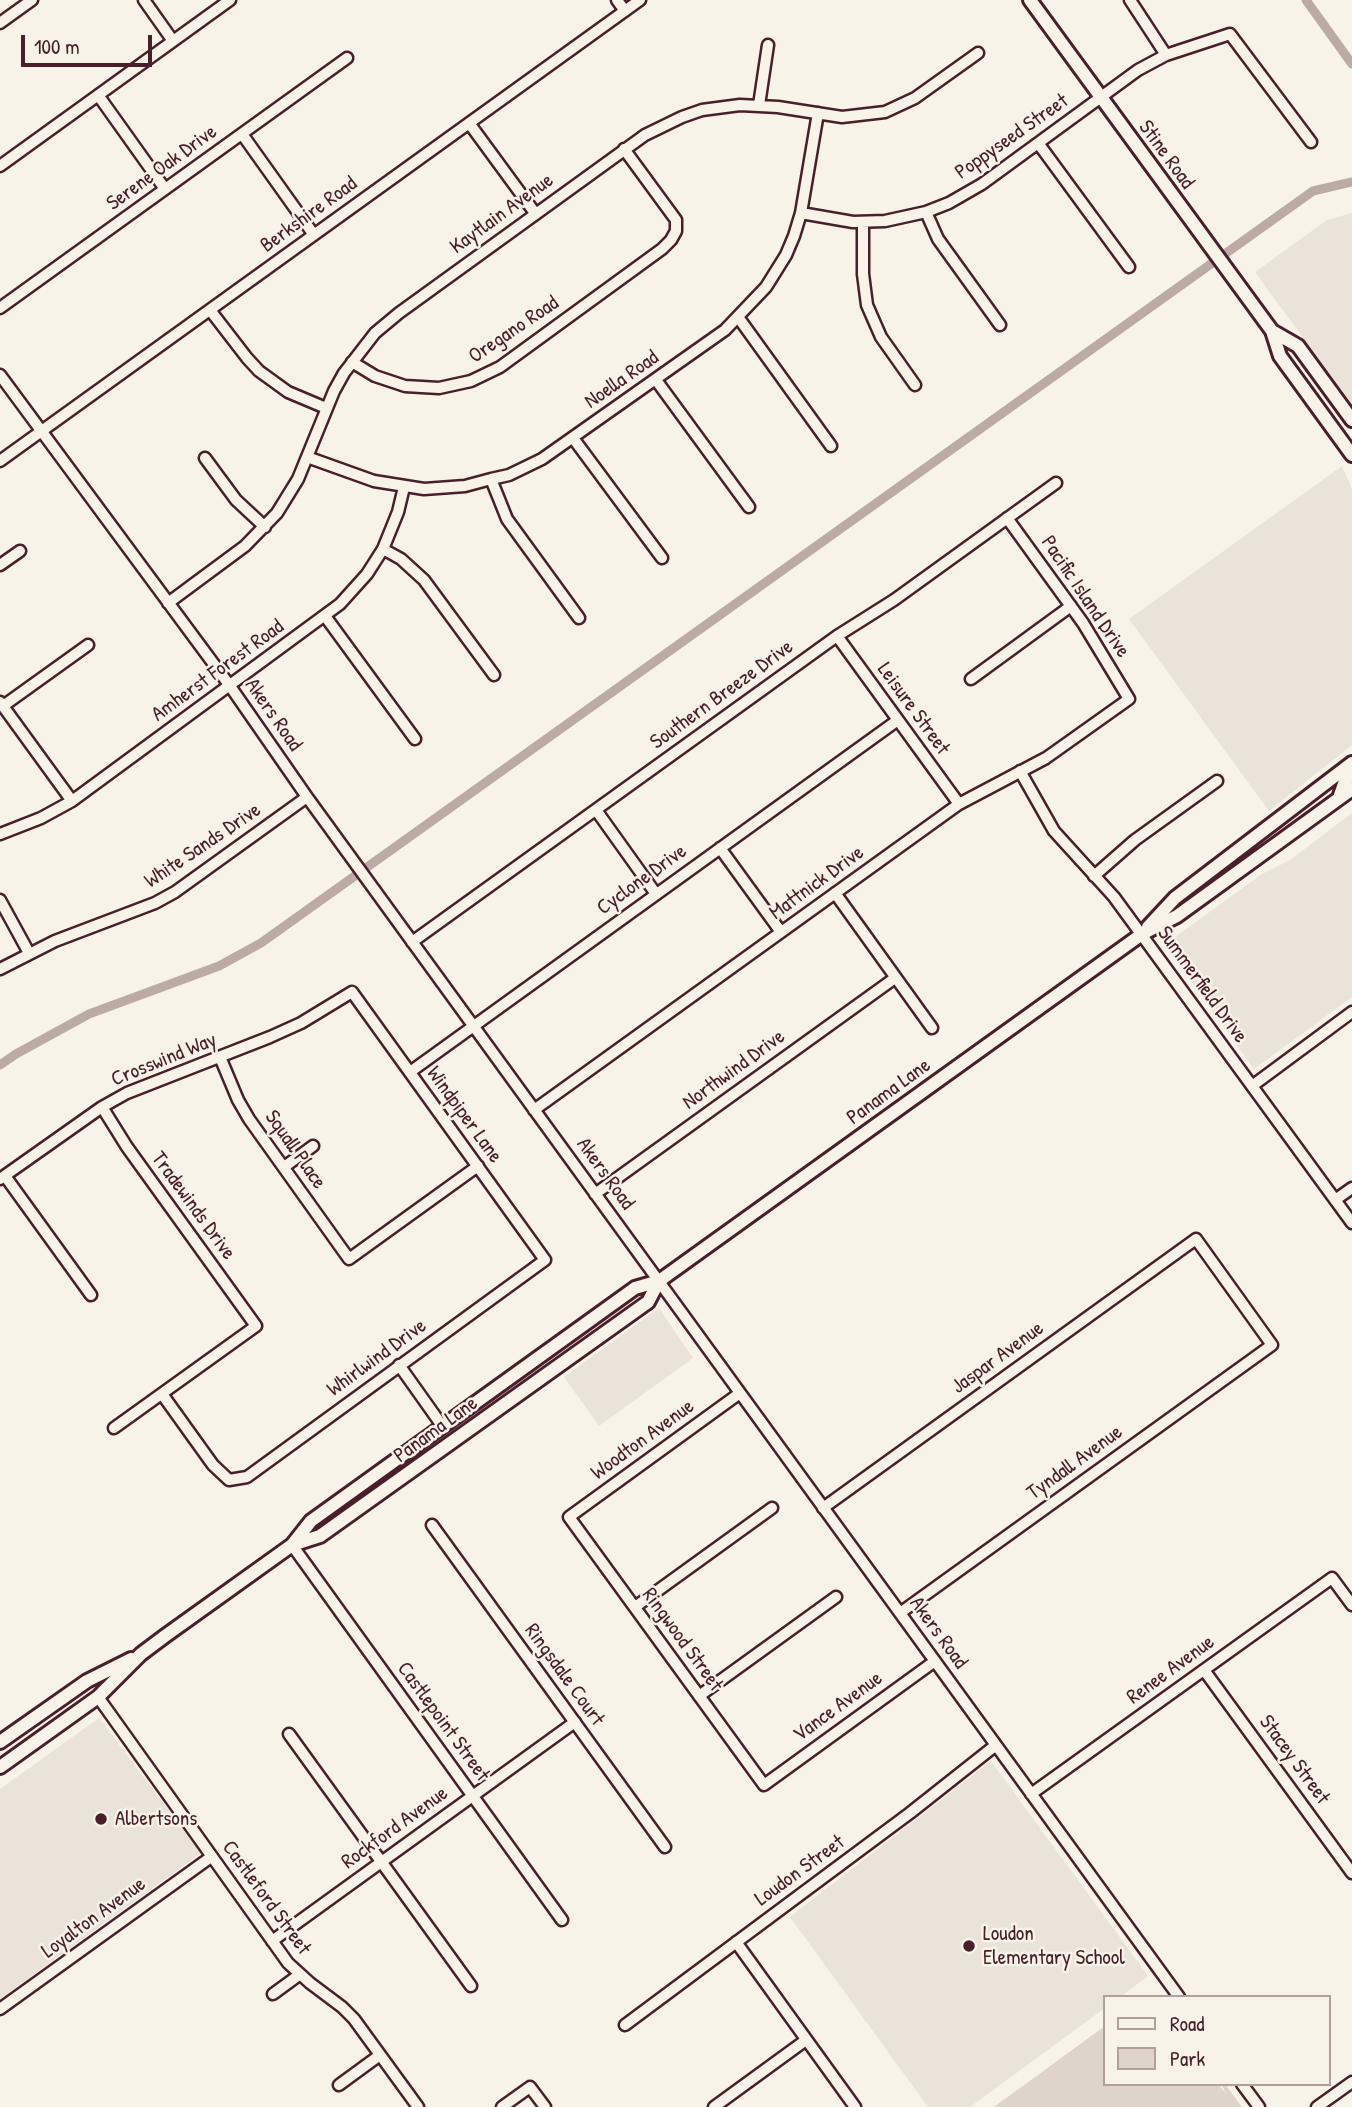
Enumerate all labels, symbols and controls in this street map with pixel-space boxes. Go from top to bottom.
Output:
scale bar [24,21,156,65]
text: 100 m [34,32,80,61]
street label: Poppyseed Street [951,89,1073,185]
street label: Stine Road [1133,116,1199,194]
street label: Serene Oak Drive [102,120,222,216]
street label: Kaytlain Avenue [445,168,559,260]
street label: Berkshire Road [256,172,362,258]
street label: Oregano Road [464,291,564,369]
street label: Noella Road [580,345,664,415]
street label: Pacific Island Drive [1035,531,1135,663]
street label: Amherst Forest Road [147,615,289,727]
street label: Southern Breeze Drive [646,635,798,755]
street label: Leisure Street [871,658,955,760]
street label: Akers Road [239,674,307,756]
street label: White Sands Drive [140,798,266,894]
street label: Cyclone Drive [592,839,692,921]
street label: Mattnick Drive [765,840,869,926]
street label: Summerfield Drive [1151,922,1253,1048]
street label: Northwind Drive [678,1024,790,1116]
street label: Crosswind Way [108,1027,220,1093]
street label: Panama Lane [842,1053,936,1131]
street label: Windpiper Lane [421,1062,507,1168]
street label: Squall Place [259,1106,331,1194]
street label: Akers Road [570,1133,640,1215]
street label: Tradewinds Drive [145,1147,241,1265]
street label: Whirlwind Drive [322,1314,432,1402]
street label: Jaspar Avenue [947,1316,1049,1400]
street label: Panama Lane [389,1391,483,1469]
street label: Woodton Avenue [587,1394,699,1486]
street label: Tyndall Avenue [1022,1420,1128,1506]
street label: Ringwood Street [636,1583,728,1697]
street label: Akers Road [903,1592,973,1674]
street label: Ringsdale Court [519,1619,609,1731]
street label: Renee Avenue [1122,1630,1220,1710]
street label: Castlepoint Street [391,1657,495,1787]
street label: Vance Avenue [788,1666,888,1748]
street label: Stacey Street [1253,1710,1335,1810]
street label: Rockford Avenue [337,1781,453,1875]
place label: Albertsons [115,1806,197,1832]
marker: Albertsons [93,1811,109,1827]
street label: Loudon Street [750,1830,850,1912]
street label: Castleford Street [216,1836,316,1960]
street label: Loyalton Avenue [37,1872,151,1964]
place label: Loudon Elementary School [983,1921,1125,1971]
marker: Loudon Elementary School [961,1938,977,1954]
legend [1104,1995,1331,2086]
text: Road [1170,2009,1204,2038]
text: Park [1170,2044,1205,2073]

